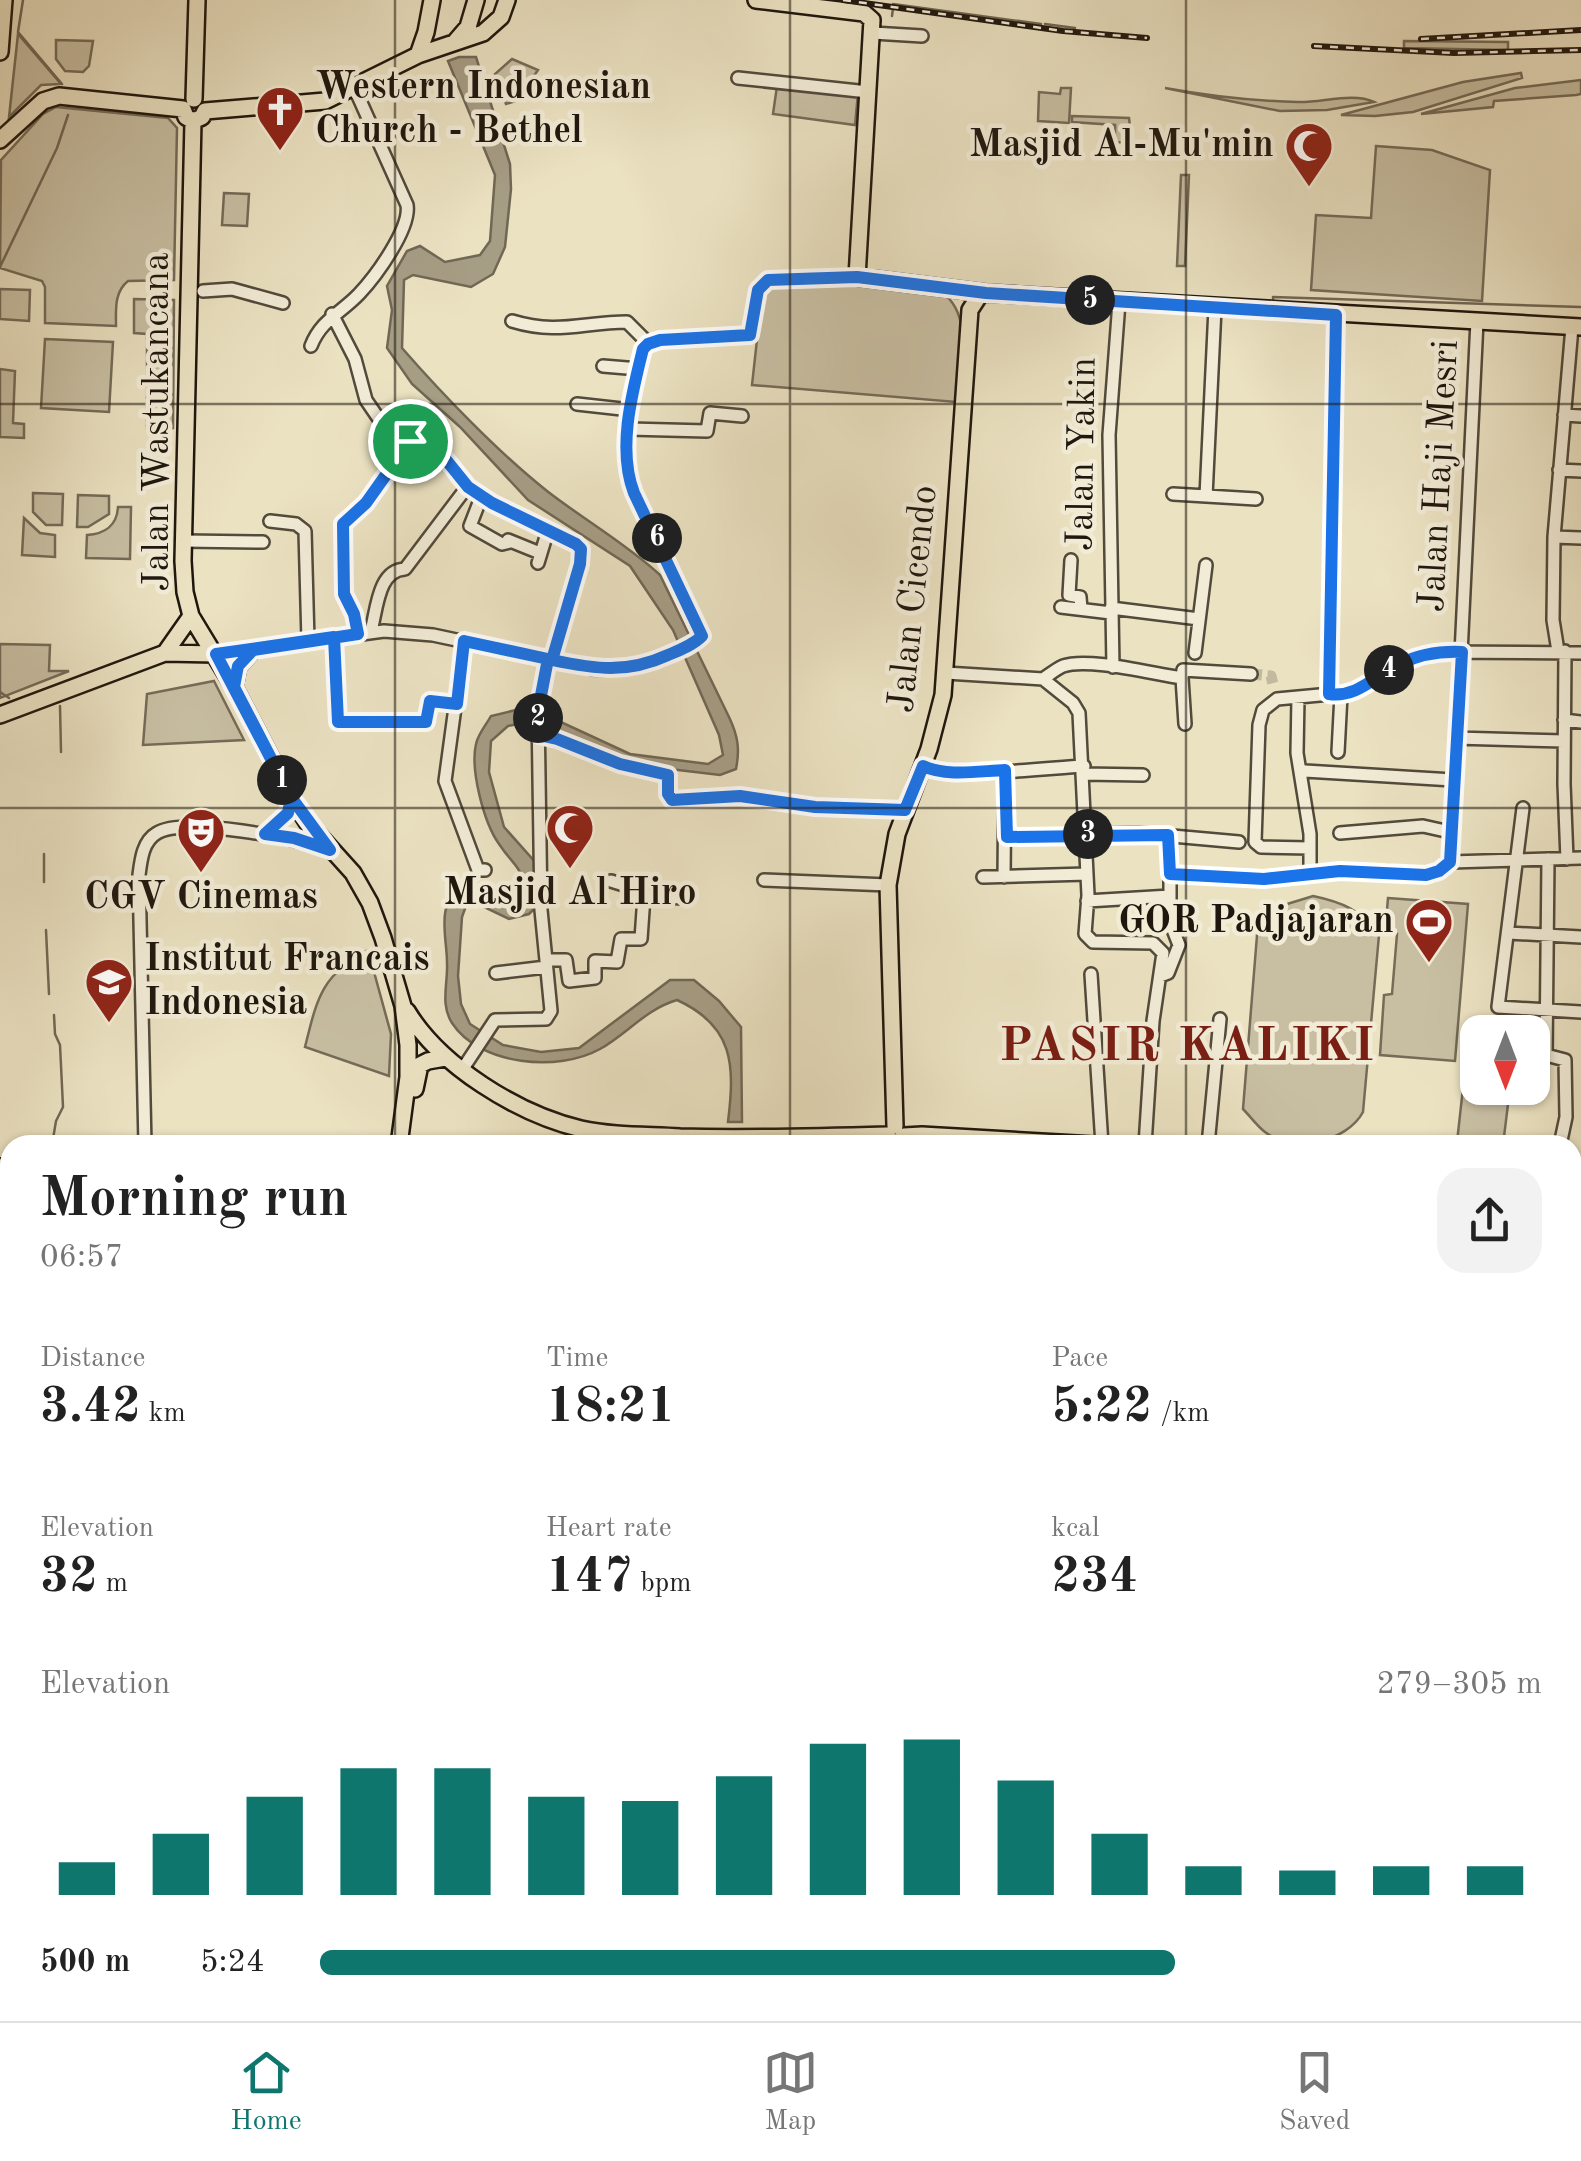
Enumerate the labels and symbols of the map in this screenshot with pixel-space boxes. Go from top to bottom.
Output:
place label: Western Indonesian Church - Bethel [315,69,651,151]
church icon: Western Indonesian Church - Bethel [254,84,306,152]
mosque icon: Masjid Al-Mu'min [1283,120,1335,188]
place label: Masjid Al-Mu'min [969,127,1274,165]
street label: Jalan Wastukancana [139,252,177,592]
pin: 5 [1065,275,1115,325]
street label: Jalan Haji Mesri [1414,339,1466,613]
street label: Jalan Yakin [1062,357,1104,551]
pin [368,399,453,484]
street label: Jalan Cicendo [883,483,945,715]
pin: 6 [632,513,682,563]
pin: 4 [1364,645,1414,695]
pin: 2 [513,693,563,743]
pin: 1 [257,755,307,805]
mosque icon: Masjid Al Hiro [544,802,596,870]
theatre icon: CGV Cinemas [175,806,227,874]
pin: 3 [1063,809,1113,859]
place label: Masjid Al Hiro [443,875,697,913]
place label: CGV Cinemas [84,879,318,917]
sports icon: GOR Padjajaran [1403,896,1455,964]
place label: GOR Padjajaran [1118,903,1394,941]
place label: Institut Francais Indonesia [144,941,430,1023]
school or university icon: Institut Francais Indonesia [83,956,135,1024]
north arrow [1460,1015,1550,1105]
district label: PASIR KALIKI [999,1023,1377,1071]

